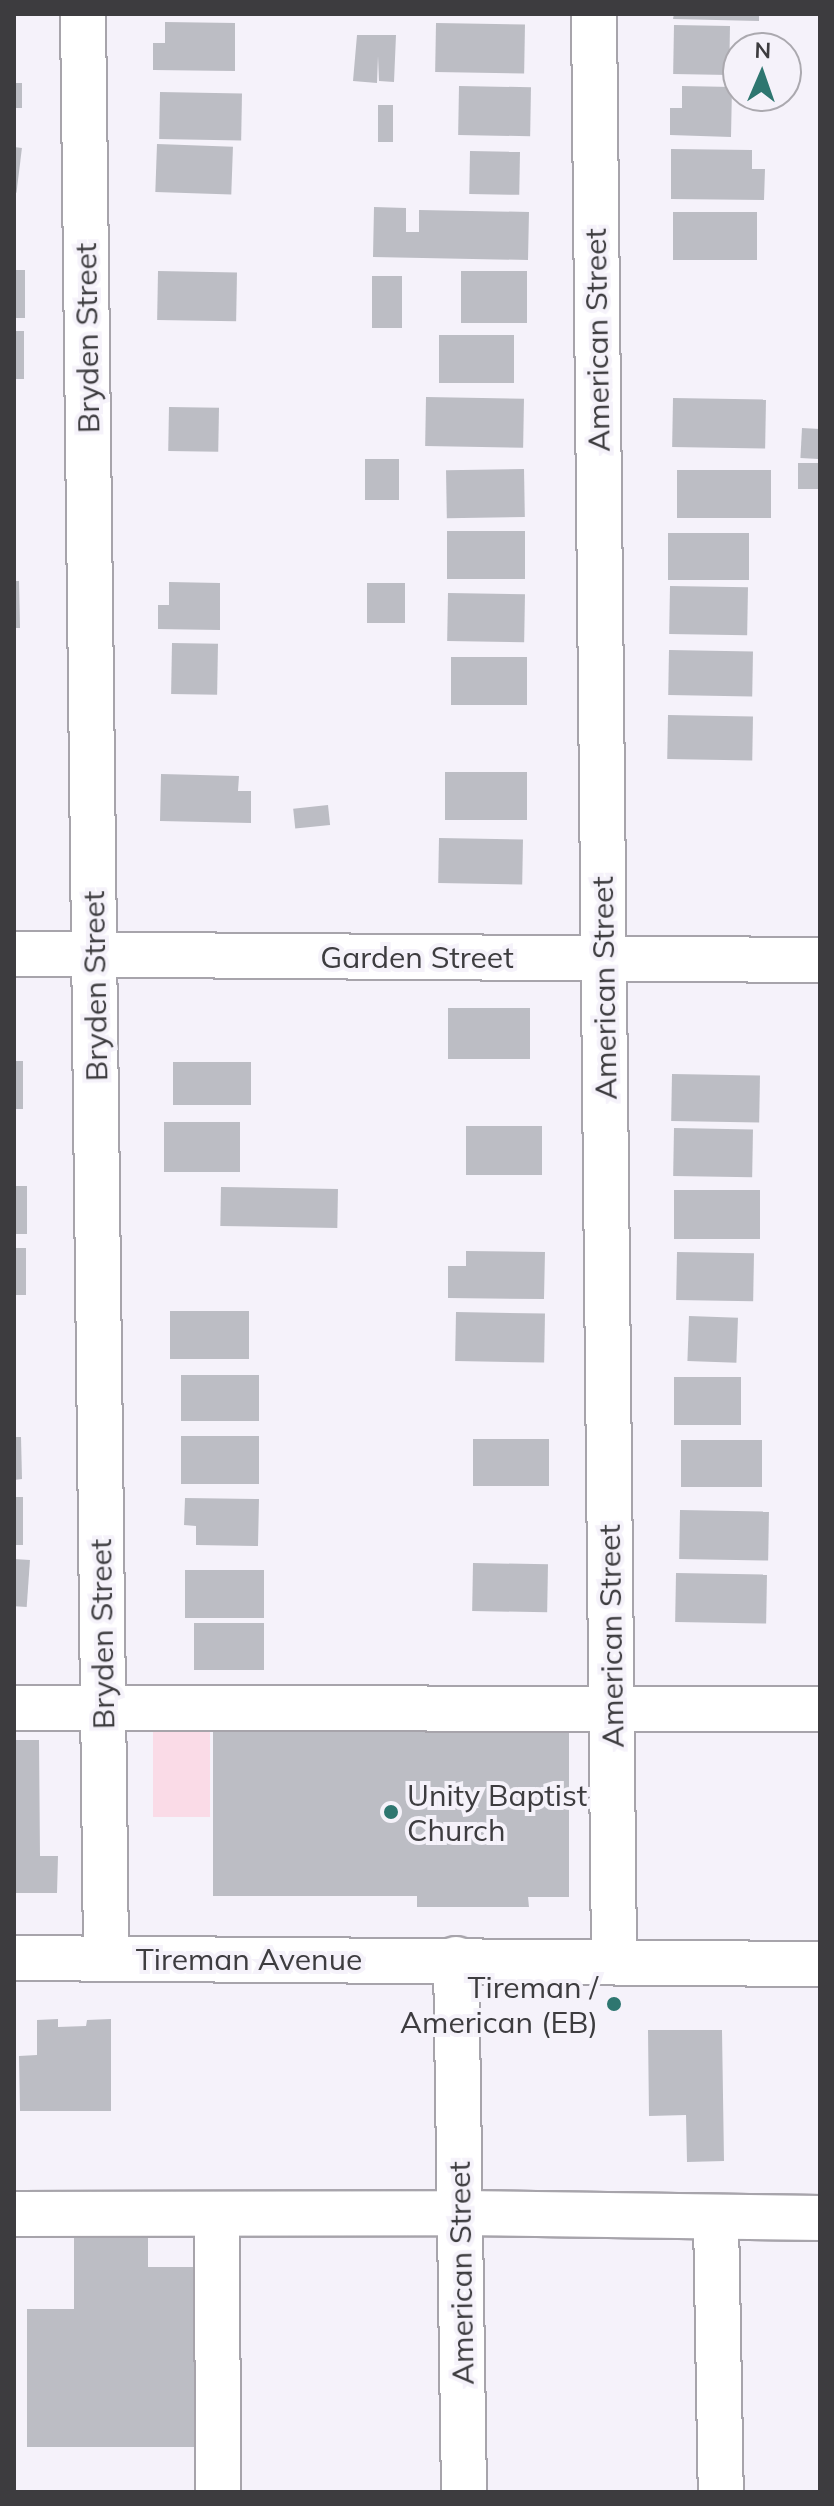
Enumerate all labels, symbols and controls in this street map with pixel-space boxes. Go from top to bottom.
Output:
north arrow [722,32,802,112]
text: N [754,36,772,64]
street label: American Street [577,228,617,452]
street label: Bryden Street [67,242,107,434]
street label: American Street [584,876,624,1100]
street label: Bryden Street [75,890,115,1082]
street label: Garden Street [320,939,514,975]
street label: American Street [591,1524,631,1748]
street label: Bryden Street [82,1538,122,1730]
place label: Unity Baptist Church [407,1777,587,1848]
marker: Unity Baptist Church [382,1803,400,1821]
street label: Tireman Avenue [136,1941,362,1977]
place label: Tireman / American (EB) [400,1969,598,2040]
marker: Tireman / American (EB) [605,1995,623,2013]
street label: American Street [441,2161,481,2385]

